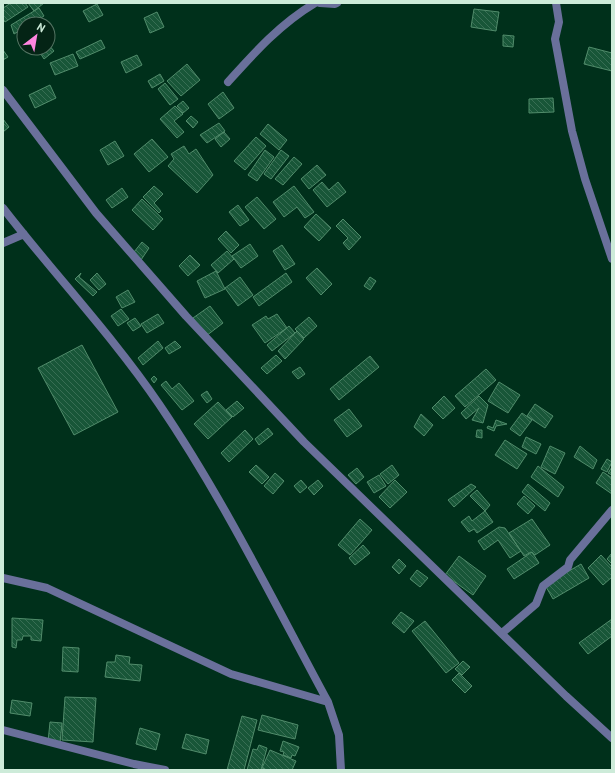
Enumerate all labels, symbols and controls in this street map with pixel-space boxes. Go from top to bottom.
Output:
north arrow [16,16,56,56]
text: N [34,20,48,35]

